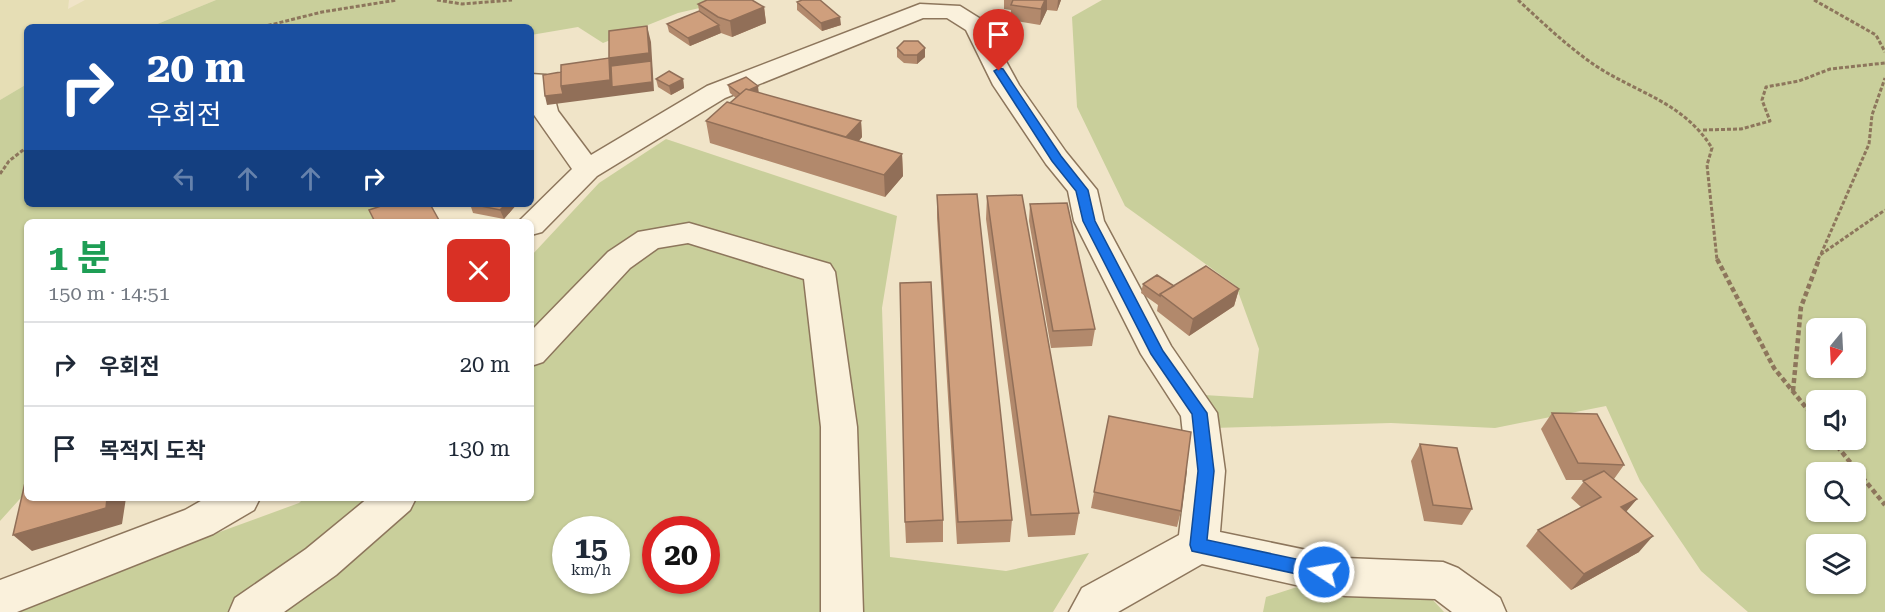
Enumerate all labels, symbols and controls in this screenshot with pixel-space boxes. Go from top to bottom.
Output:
pin [973,9,1024,71]
icon: arrive [982,18,1015,51]
text: 20 m [147,43,245,92]
icon: right [48,48,126,126]
text: 우회전 [147,99,222,131]
icon: left [168,162,201,195]
icon: ahead [231,162,264,195]
icon: ahead [294,162,327,195]
icon: right [357,162,390,195]
text: 1 분 [48,237,110,279]
button: close [447,239,510,302]
text: 150 m · 14:51 [48,281,170,305]
north arrow [1806,318,1866,378]
map controls [1806,318,1866,594]
icon: right [48,348,81,381]
text: 20 m [460,352,510,377]
text: 우회전 [99,354,160,379]
button: sound [1806,390,1866,450]
icon: arrive [48,432,81,465]
text: 130 m [447,436,510,461]
text: 목적지 도착 [99,438,206,463]
button: search [1806,462,1866,522]
speed limit sign: 20 [642,516,720,594]
text: 15 [574,530,608,565]
button: layers [1806,534,1866,594]
position arrow [1292,540,1356,604]
text: km/h [571,561,611,579]

